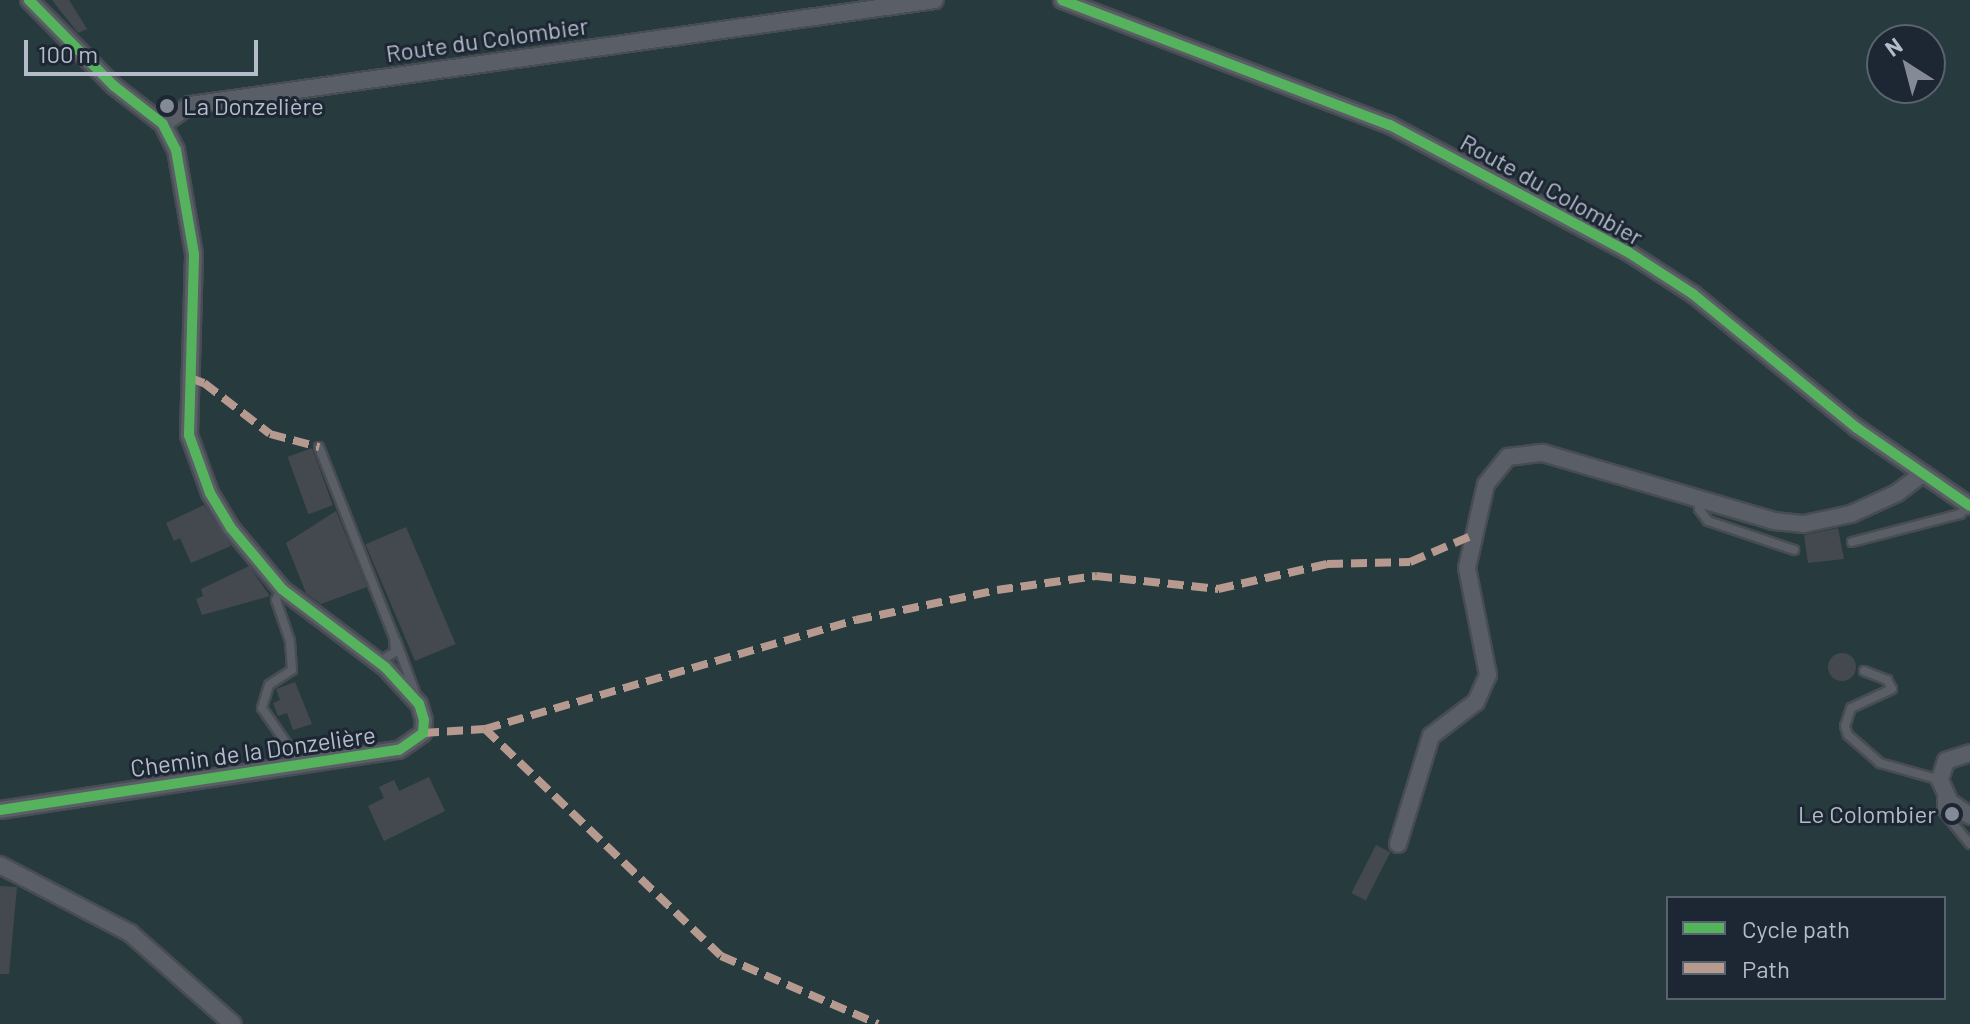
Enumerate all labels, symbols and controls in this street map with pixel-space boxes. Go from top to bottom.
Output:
street label: Route du Colombier [384,11,590,67]
scale bar [28,24,262,74]
north arrow [1866,24,1946,104]
text: N [1879,31,1907,61]
text: 100 m [38,39,98,68]
place label: La Donzelière [183,92,324,120]
marker: La Donzelière [158,97,176,115]
street label: Route du Colombier [1456,127,1648,251]
street label: Chemin de la Donzelière [129,720,377,782]
place label: Le Colombier [1798,800,1936,828]
marker: Le Colombier [1943,805,1961,823]
legend [1666,896,1946,1000]
text: Cycle path [1742,914,1850,943]
text: Path [1742,954,1790,983]

